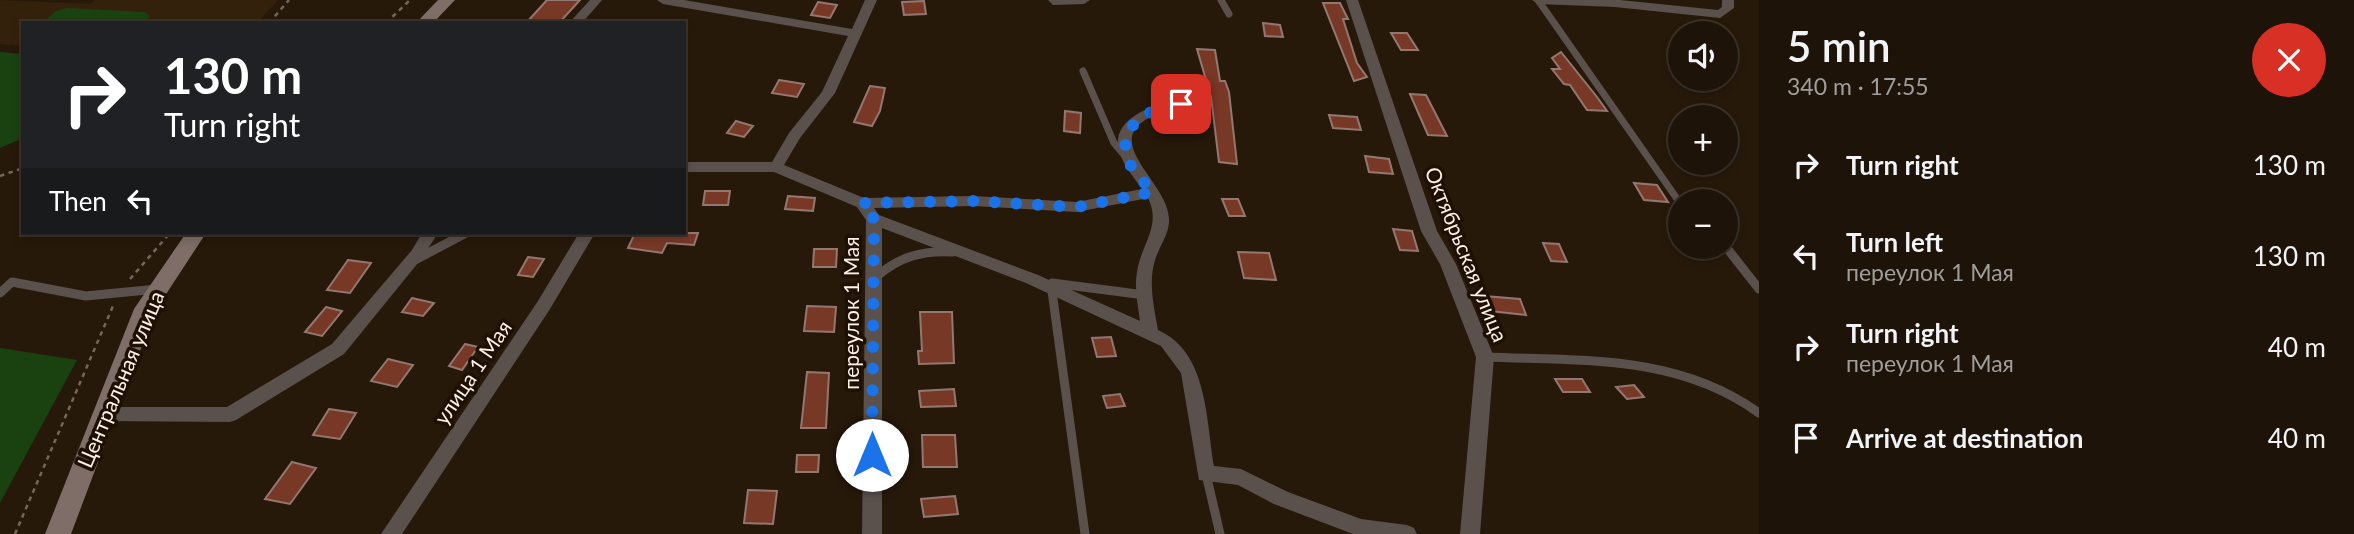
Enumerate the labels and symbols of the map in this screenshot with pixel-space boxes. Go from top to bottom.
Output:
pin [1151,74,1211,134]
street label: Октябрьская улица [1420,163,1514,345]
street label: переулок 1 Мая [838,236,863,390]
street label: Центральная улица [72,287,168,471]
street label: улица 1 Мая [428,315,516,429]
position arrow [835,418,909,492]

